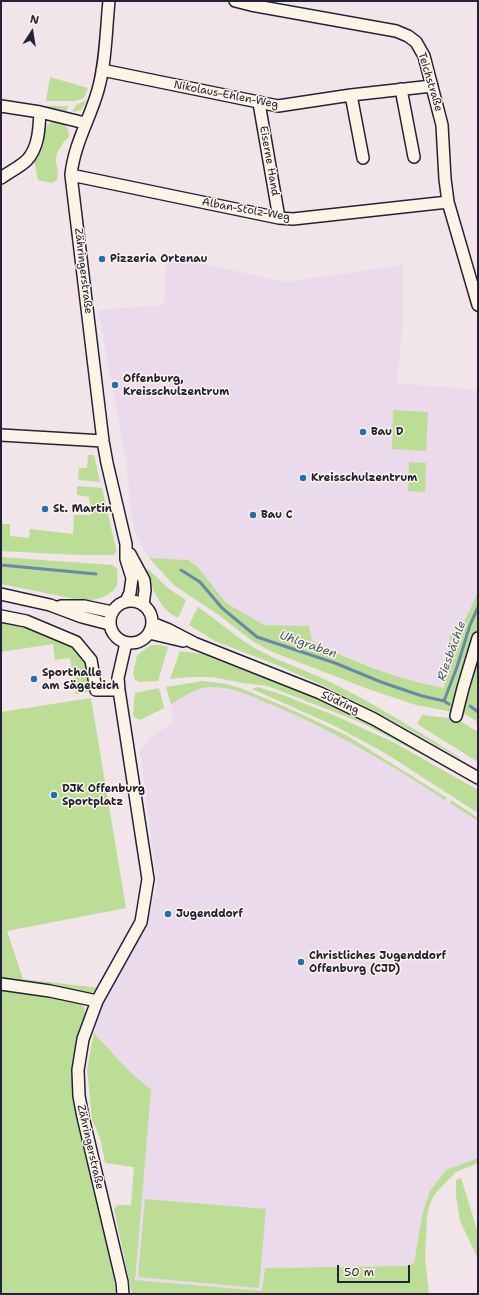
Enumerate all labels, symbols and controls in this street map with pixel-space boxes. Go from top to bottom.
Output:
north arrow [12,12,52,52]
text: N [29,12,40,28]
street label: Teichstraße [415,51,445,113]
street label: Nikolaus-Ehlen-Weg [173,78,279,112]
street label: Eiserne Hand [256,125,282,197]
street label: Alban-Stolz-Weg [201,196,291,224]
street label: Zähringerstraße [71,227,95,315]
place label: Pizzeria Ortenau [110,252,207,266]
marker: Pizzeria Ortenau [97,254,107,264]
place label: Offenburg, Kreisschulzentrum [123,372,229,398]
marker: Offenburg, Kreisschulzentrum [110,380,120,390]
place label: Bau D [371,425,404,439]
marker: Bau D [358,427,368,437]
place label: Kreisschulzentrum [311,471,417,485]
marker: Kreisschulzentrum [298,473,308,483]
place label: St. Martin [53,502,112,516]
marker: St. Martin [40,504,50,514]
place label: Bau C [261,508,293,522]
marker: Bau C [248,510,258,520]
water label: Riesbächle [435,619,469,683]
water label: Uhlgraben [277,628,339,662]
place label: Sporthalle am Sägeteich [42,666,119,692]
marker: Sporthalle am Sägeteich [29,674,39,684]
street label: Südring [319,688,361,718]
place label: DJK Offenburg Sportplatz [62,782,145,808]
marker: DJK Offenburg Sportplatz [49,790,59,800]
place label: Jugenddorf [176,907,243,921]
marker: Jugenddorf [163,909,173,919]
place label: Christliches Jugenddorf Offenburg (CJD) [309,949,446,975]
marker: Christliches Jugenddorf Offenburg (CJD) [296,957,306,967]
street label: Zähringerstraße [74,1103,106,1191]
scale bar [339,1257,412,1283]
text: 50 m [344,1264,374,1280]

